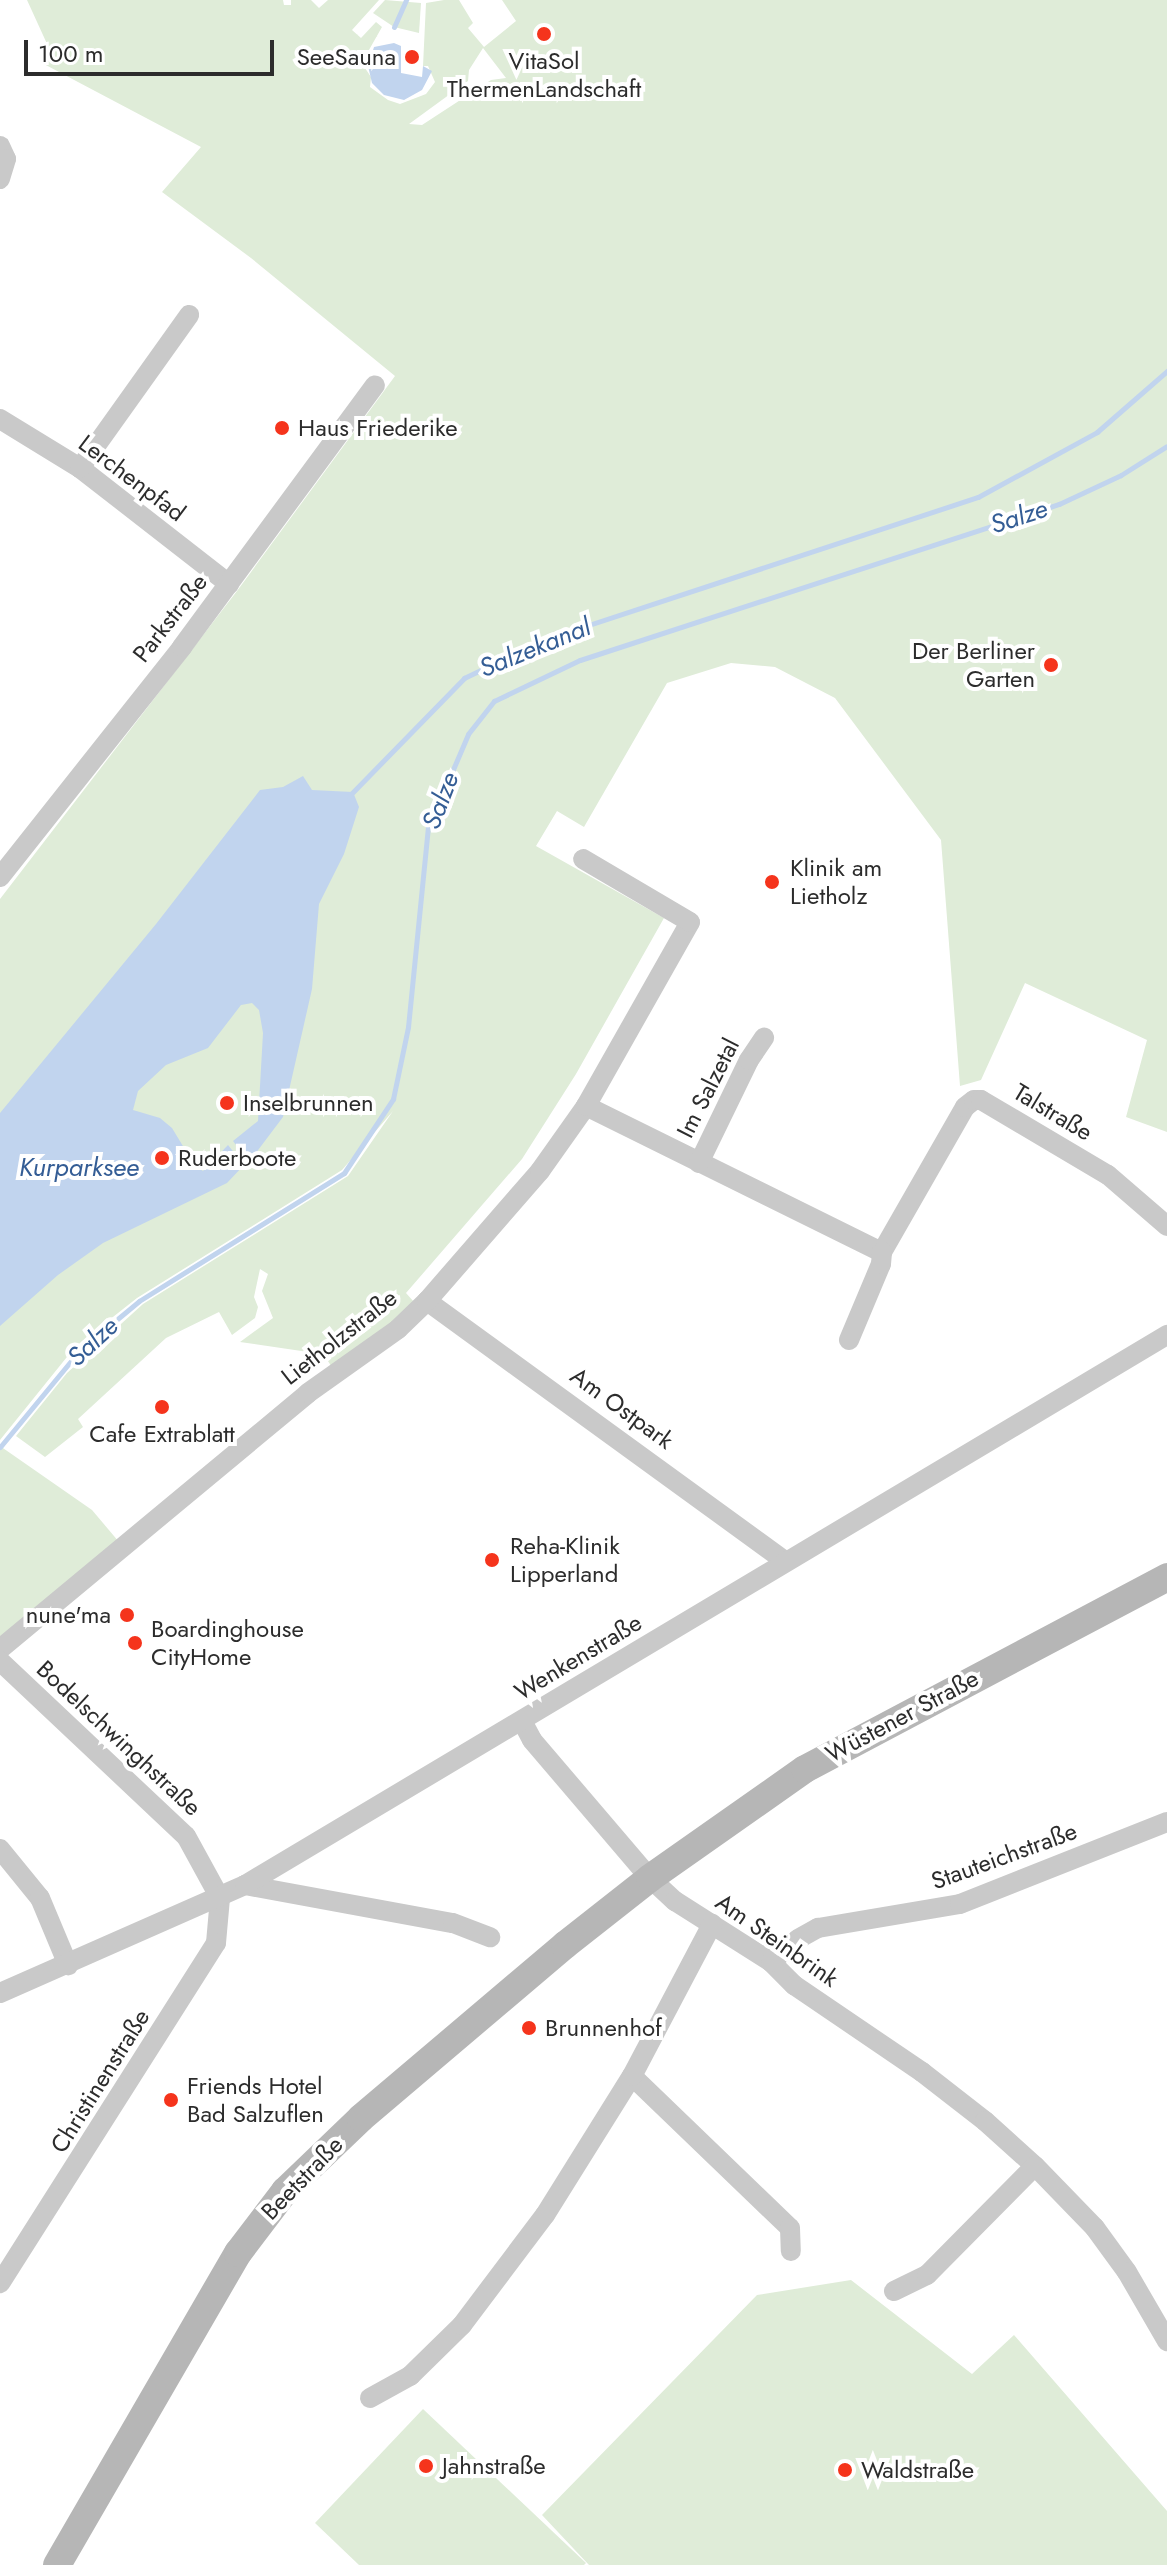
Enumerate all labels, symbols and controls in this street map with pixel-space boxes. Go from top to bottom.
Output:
scale bar [28,24,278,74]
marker: VitaSol ThermenLandschaft [535,25,553,43]
text: 100 m [38,36,104,71]
place label: SeeSauna [297,43,396,71]
place label: VitaSol ThermenLandschaft [447,47,641,103]
marker: SeeSauna [403,48,421,66]
place label: Haus Friederike [298,414,458,442]
marker: Haus Friederike [273,419,291,437]
street label: Lerchenpfad [73,429,191,527]
water label: Salze [986,493,1052,541]
street label: Parkstraße [127,568,213,668]
water label: Salzekanal [475,612,595,684]
place label: Der Berliner Garten [912,637,1035,693]
marker: Der Berliner Garten [1042,656,1060,674]
water label: Salze [416,768,466,834]
place label: Klinik am Lietholz [790,854,882,910]
marker: Klinik am Lietholz [761,871,783,893]
street label: Im Salzetal [671,1033,745,1143]
street label: Talstraße [1008,1077,1098,1147]
place label: Inselbrunnen [243,1089,374,1117]
marker: Inselbrunnen [218,1094,236,1112]
place label: Ruderboote [178,1144,296,1172]
marker: Ruderboote [153,1149,171,1167]
water label: Kurparksee [19,1152,139,1184]
street label: Lietholzstraße [276,1283,402,1391]
water label: Salze [61,1311,125,1373]
street label: Am Ostpark [565,1361,679,1455]
marker: Cafe Extrablatt [153,1398,171,1416]
place label: Cafe Extrablatt [89,1420,235,1448]
place label: Reha-Klinik Lipperland [510,1532,620,1588]
marker: Reha-Klinik Lipperland [481,1549,503,1571]
place label: nune'ma [26,1601,111,1629]
marker: nune'ma [118,1606,136,1624]
street label: Wenkenstraße [509,1608,647,1706]
place label: Boardinghouse CityHome [151,1615,304,1671]
marker: Boardinghouse CityHome [126,1634,144,1652]
street label: Bodelschwinghstraße [31,1654,207,1822]
street label: Wüstener Straße [821,1664,983,1768]
street label: Stauteichstraße [927,1816,1081,1896]
street label: Am Steinbrink [710,1887,844,1993]
street label: Christinenstraße [44,2004,156,2158]
place label: Brunnenhof [545,2014,662,2042]
marker: Brunnenhof [520,2019,538,2037]
place label: Friends Hotel Bad Salzuflen [187,2072,324,2128]
marker: Friends Hotel Bad Salzuflen [162,2091,180,2109]
street label: Beetstraße [255,2130,349,2226]
place label: Jahnstraße [442,2452,546,2480]
place label: Waldstraße [861,2456,974,2484]
marker: Jahnstraße [417,2457,435,2475]
marker: Waldstraße [836,2461,854,2479]

